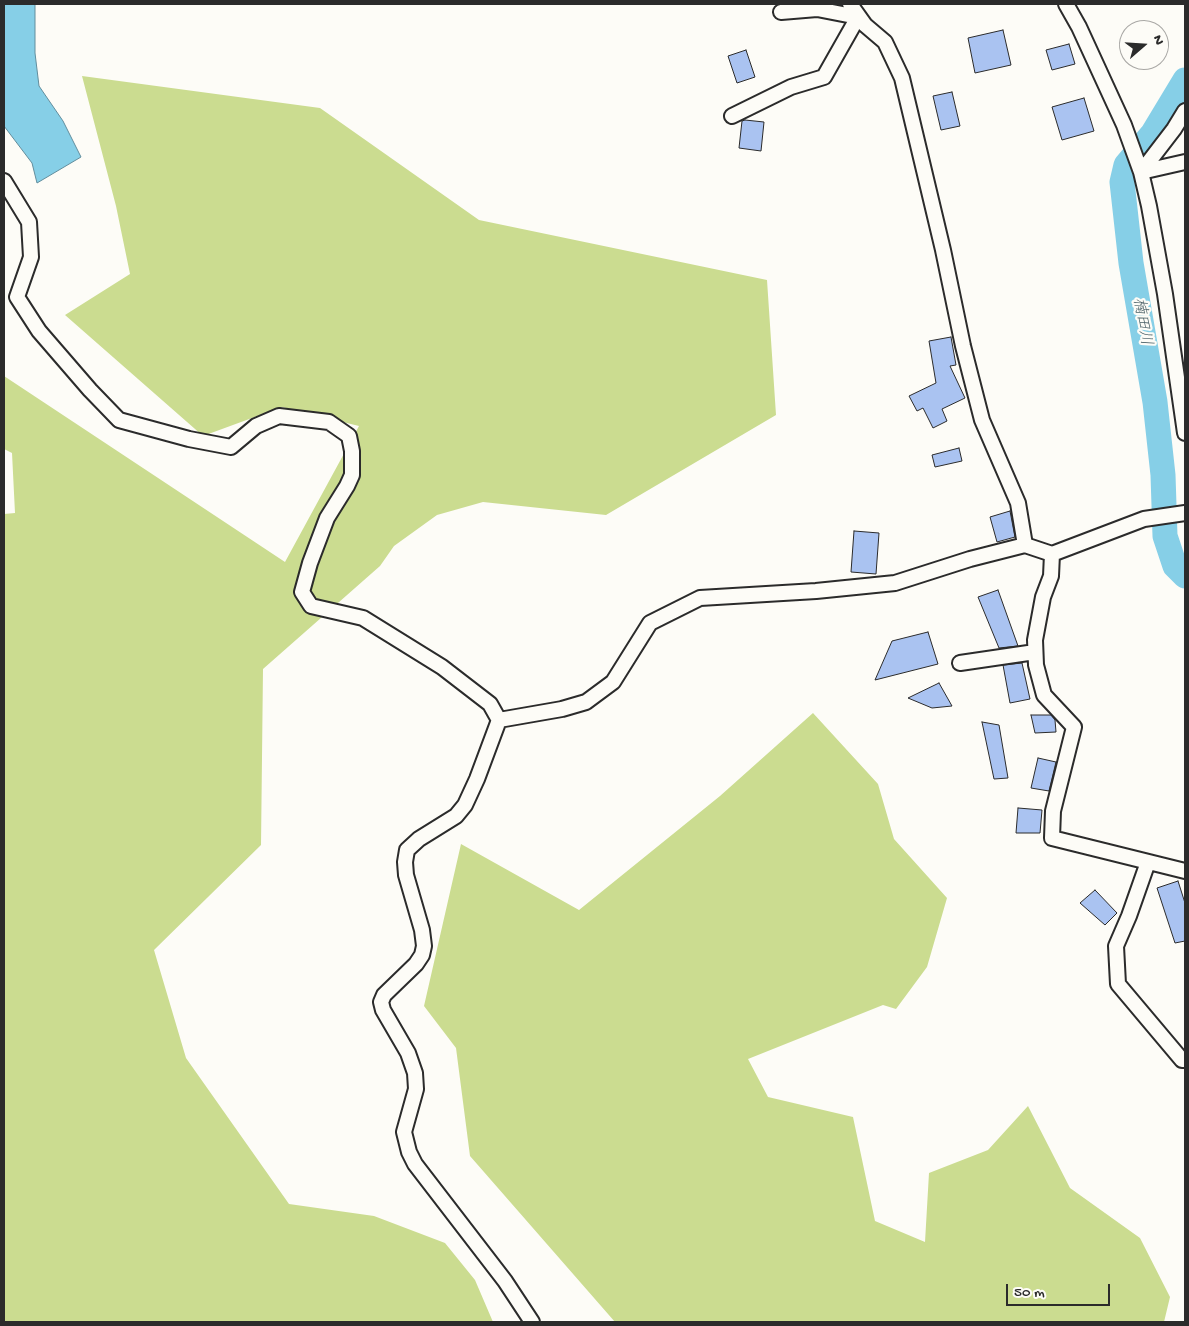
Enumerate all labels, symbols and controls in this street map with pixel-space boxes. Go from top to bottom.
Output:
north arrow [1119,20,1169,70]
text: N [1148,33,1167,47]
water label: 楠田川 [1127,297,1155,347]
scale bar [1009,1274,1113,1306]
text: 50 m [1014,1284,1045,1302]

